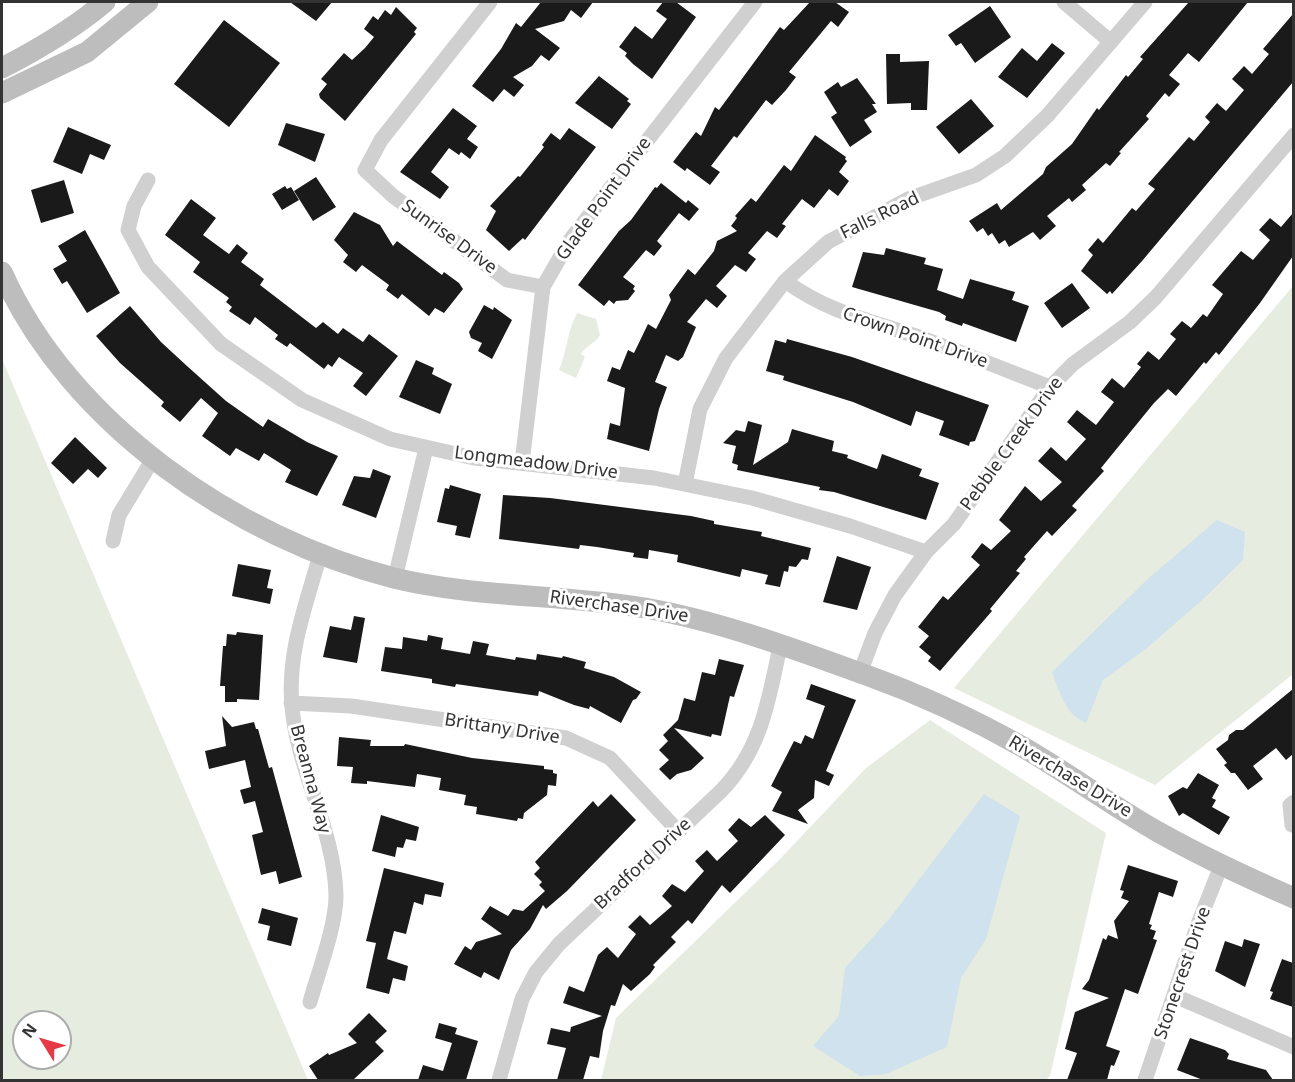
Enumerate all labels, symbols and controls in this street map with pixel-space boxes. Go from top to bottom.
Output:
street label: Glade Point Drive [552,133,656,265]
street label: Falls Road [837,188,923,244]
street label: Sunrise Drive [397,195,501,279]
street label: Crown Point Drive [840,303,990,373]
street label: Pebble Creek Drive [956,373,1068,515]
street label: Longmeadow Drive [453,442,619,484]
street label: Riverchase Drive [548,587,690,627]
street label: Brittany Drive [443,709,561,749]
street label: Breanna Way [285,722,335,836]
street label: Riverchase Drive [1004,732,1136,822]
street label: Bradford Drive [590,814,696,914]
street label: Stonecrest Drive [1150,904,1216,1042]
north arrow [12,1010,72,1070]
text: N [17,1019,42,1042]

